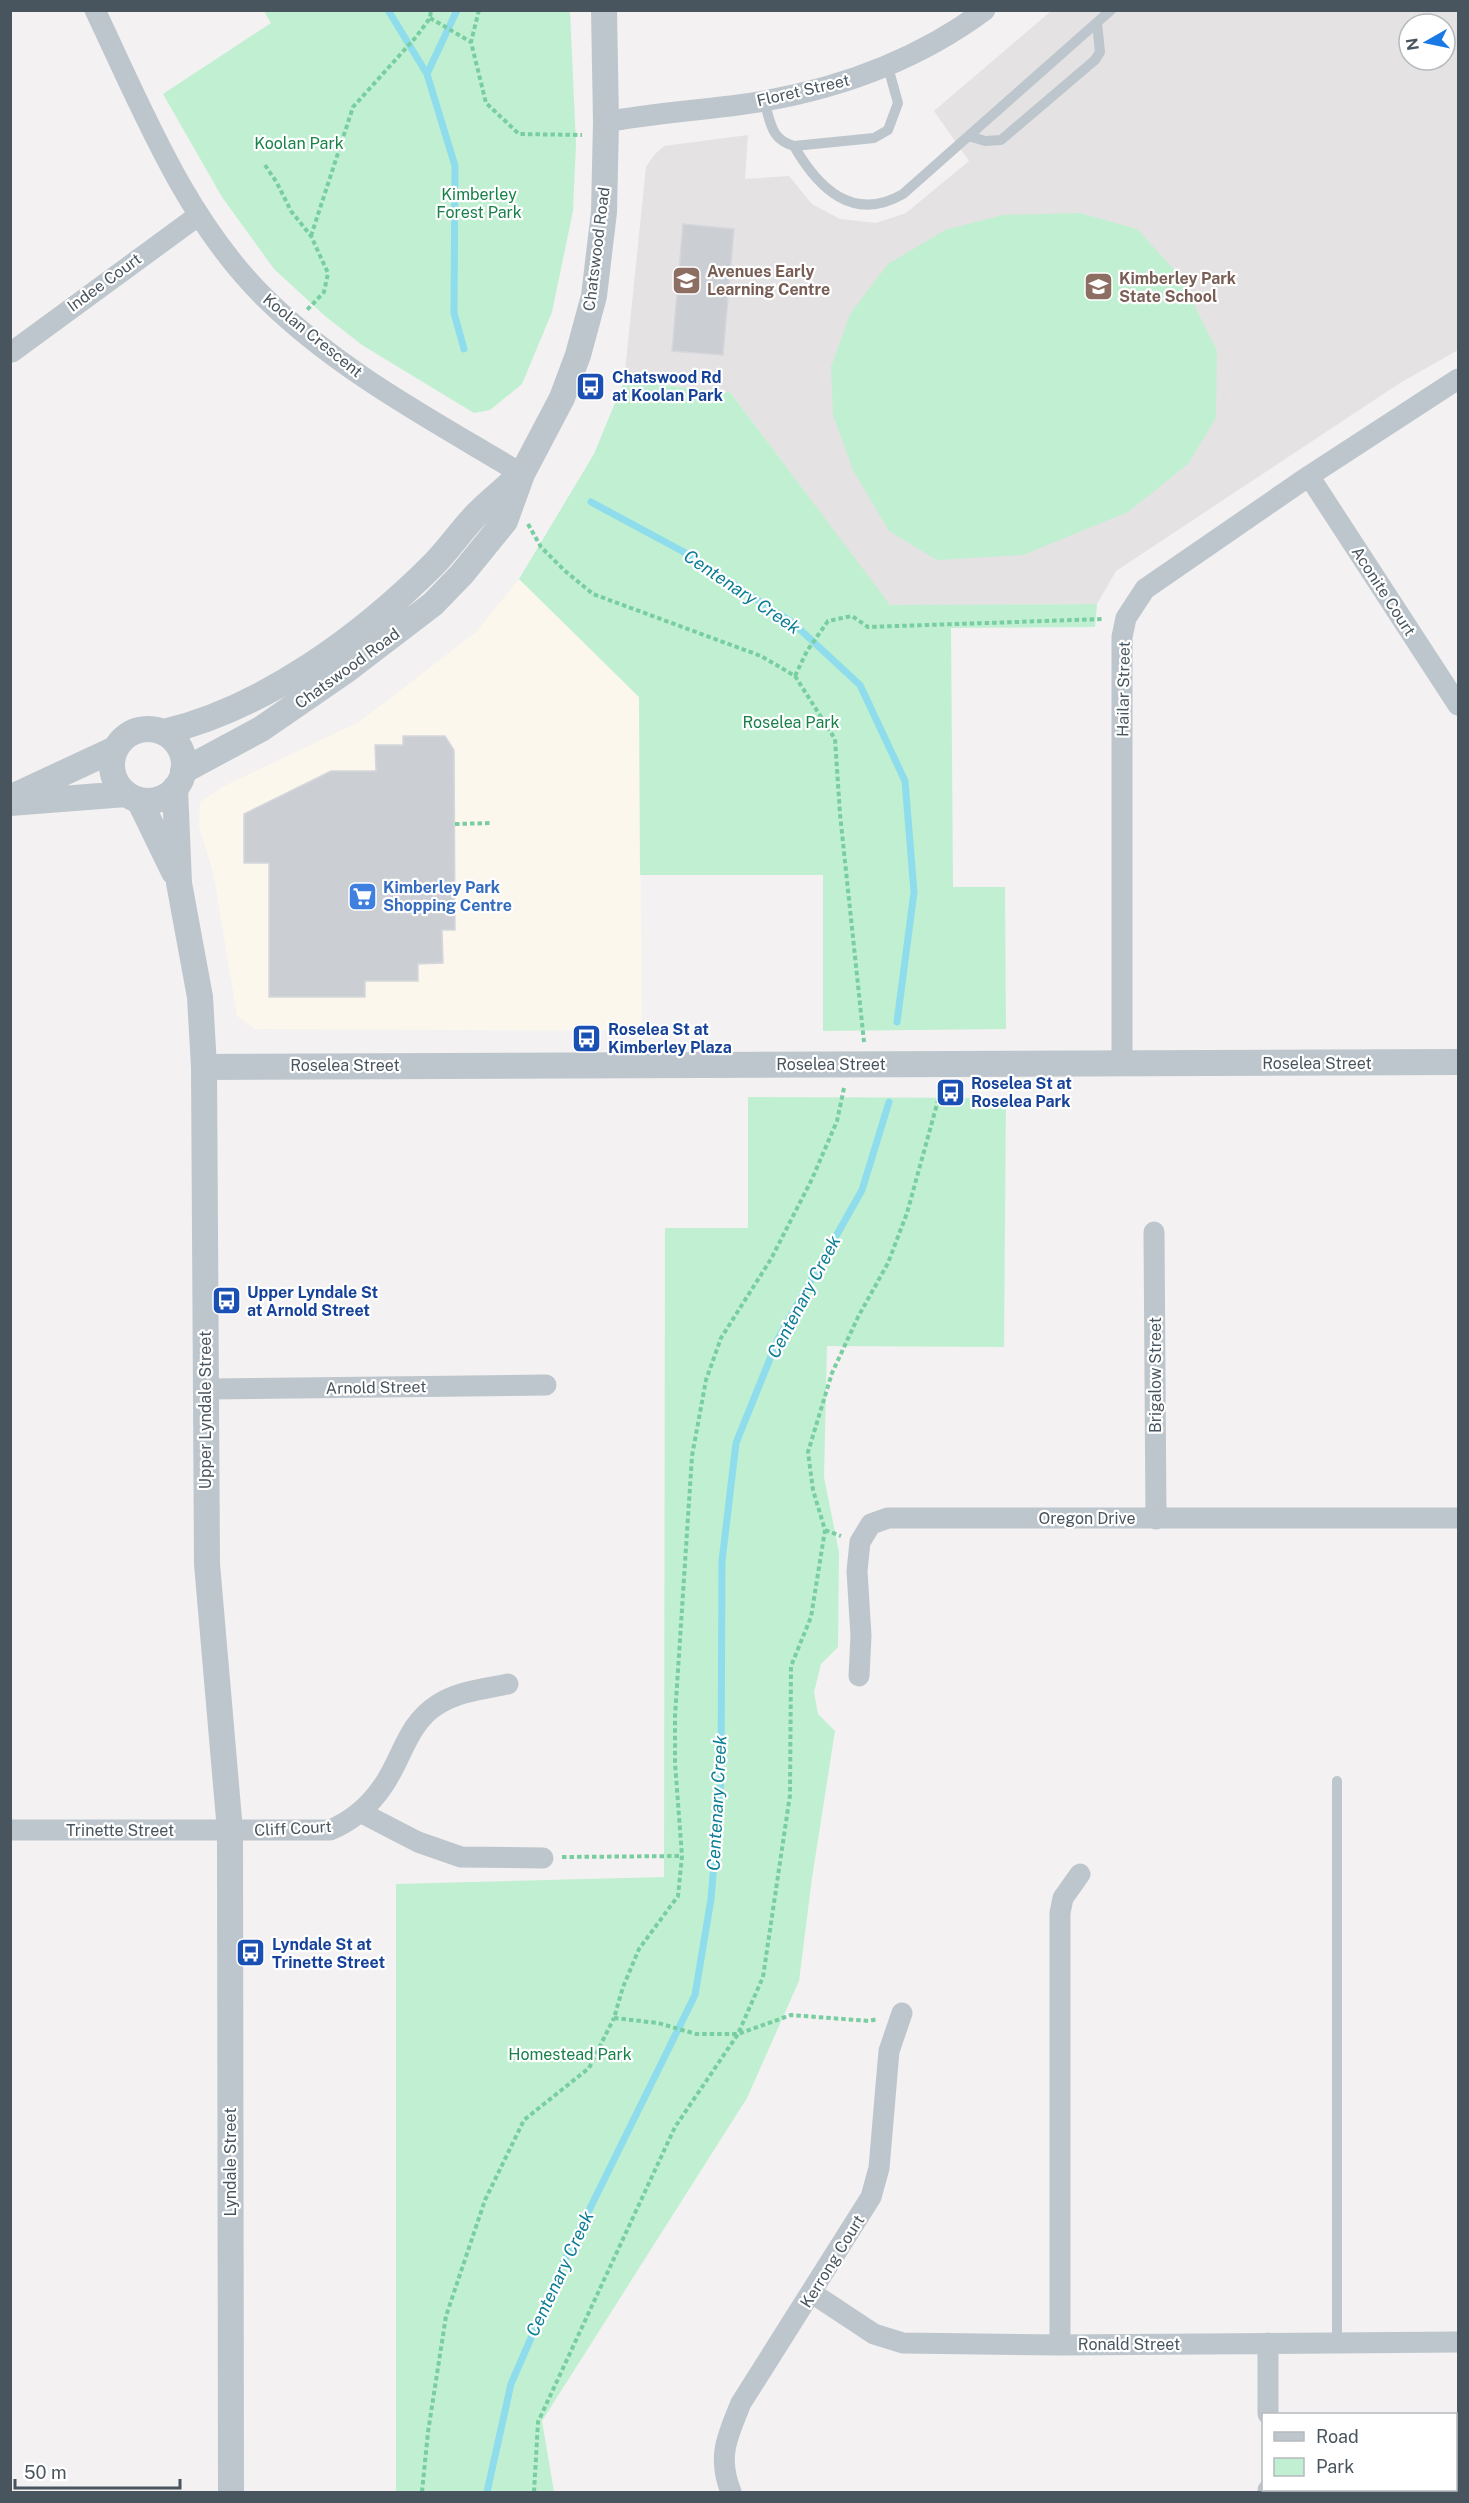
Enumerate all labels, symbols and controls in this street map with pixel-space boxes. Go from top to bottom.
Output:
north arrow [1397,12,1457,72]
text: N [1402,37,1423,52]
street label: Floret Street [755,71,851,110]
park label: Koolan Park [254,134,344,153]
park label: Kimberley Forest Park [436,185,522,222]
street label: Chatswood Road [579,186,614,312]
street label: Indee Court [64,249,145,316]
place label: Avenues Early Learning Centre [707,262,830,299]
school or university icon: Avenues Early Learning Centre [670,264,702,296]
place label: Kimberley Park State School [1119,269,1236,306]
school or university icon: Kimberley Park State School [1082,271,1114,303]
street label: Koolan Crescent [259,290,366,381]
place label: Chatswood Rd at Koolan Park [612,368,723,405]
bus stop icon: Chatswood Rd at Koolan Park [575,370,607,402]
street label: Aconite Court [1348,543,1419,639]
water label: Centenary Creek [680,545,805,638]
street label: Chatswood Road [291,624,403,713]
street label: Hailar Street [1113,641,1134,737]
park label: Roselea Park [743,713,839,732]
place label: Kimberley Park Shopping Centre [383,878,512,915]
supermarket icon: Kimberley Park Shopping Centre [346,880,378,912]
place label: Roselea St at Kimberley Plaza [608,1020,732,1057]
bus stop icon: Roselea St at Kimberley Plaza [571,1022,603,1054]
street label: Roselea Street [1262,1054,1372,1073]
street label: Roselea Street [776,1055,886,1074]
street label: Roselea Street [290,1056,400,1075]
place label: Roselea St at Roselea Park [971,1074,1072,1111]
bus stop icon: Roselea St at Roselea Park [934,1076,966,1108]
water label: Centenary Creek [762,1232,845,1362]
place label: Upper Lyndale St at Arnold Street [247,1283,379,1320]
bus stop icon: Upper Lyndale St at Arnold Street [210,1285,242,1317]
street label: Brigalow Street [1146,1317,1165,1433]
street label: Upper Lyndale Street [196,1331,215,1489]
street label: Arnold Street [326,1377,426,1398]
street label: Oregon Drive [1039,1509,1135,1528]
water label: Centenary Creek [702,1734,731,1871]
street label: Cliff Court [254,1817,332,1840]
street label: Trinette Street [66,1821,174,1840]
place label: Lyndale St at Trinette Street [272,1935,386,1972]
bus stop icon: Lyndale St at Trinette Street [235,1937,267,1969]
park label: Homestead Park [508,2045,632,2064]
street label: Lyndale Street [221,2108,240,2216]
water label: Centenary Creek [521,2208,598,2340]
street label: Kerrong Court [796,2211,868,2311]
street label: Ronald Street [1078,2335,1180,2354]
legend [1262,2413,1457,2491]
text: Road [1316,2426,1359,2447]
scale bar [15,2452,180,2490]
text: Park [1316,2456,1354,2477]
text: 50 m [24,2462,67,2483]

